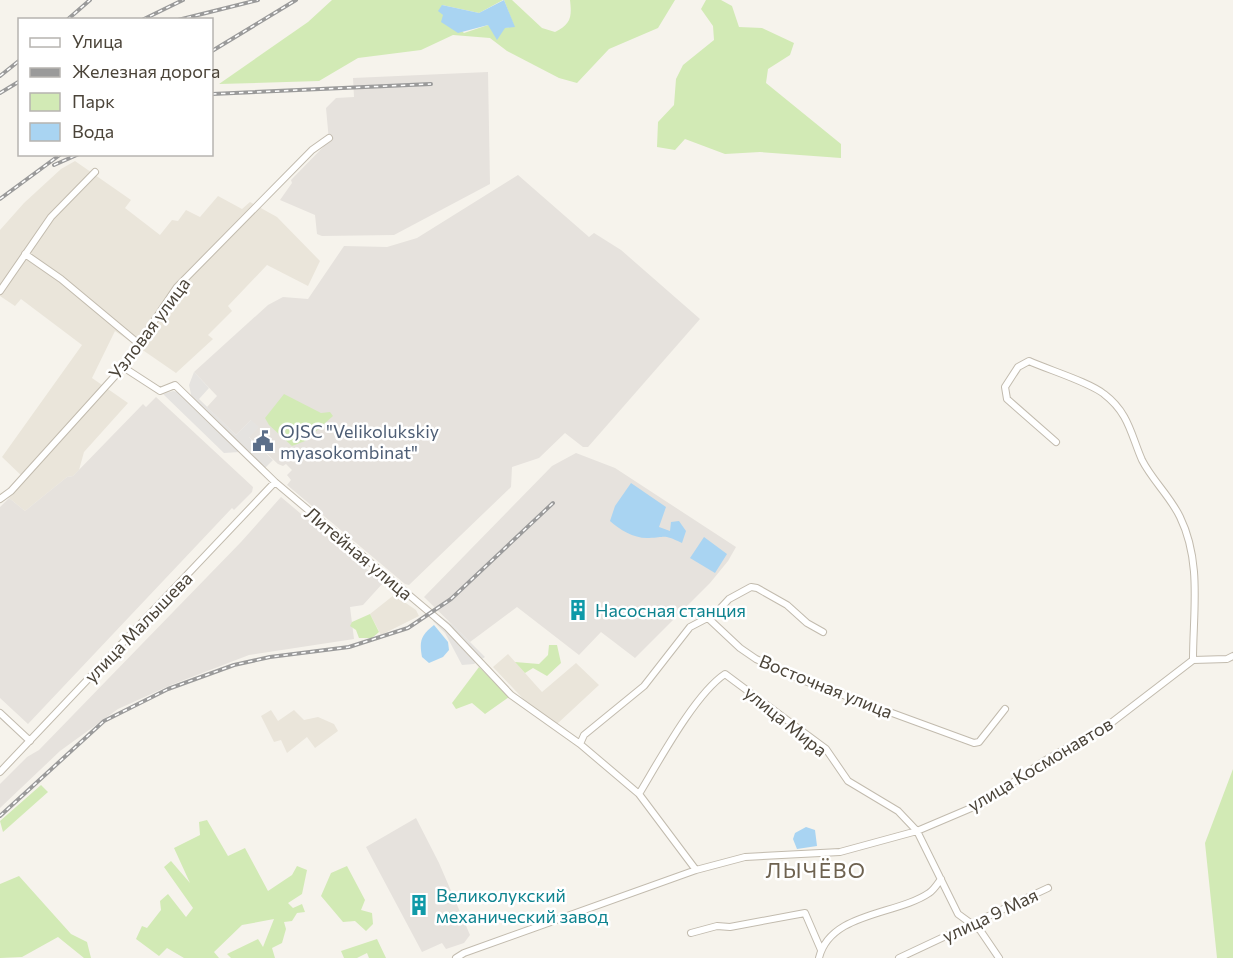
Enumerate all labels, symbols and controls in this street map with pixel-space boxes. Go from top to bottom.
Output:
legend [18,18,213,156]
text: Улица [72,30,123,52]
text: Железная дорога [72,60,220,82]
text: Парк [72,90,115,112]
text: Вода [72,120,114,142]
street label: Узловая улица [104,273,194,383]
place label: OJSC "Velikolukskiy myasokombinat" [280,420,439,463]
public building icon: OJSC "Velikolukskiy myasokombinat" [251,429,275,453]
street label: Литейная улица [301,502,417,604]
street label: улица Малышева [79,567,197,687]
building icon: Насосная станция [566,598,590,622]
place label: Насосная станция [595,599,746,621]
street label: Восточная улица [756,649,896,723]
street label: улица Мира [740,681,832,761]
street label: улица Космонавтов [964,712,1116,816]
district label: ЛЫЧЁВО [766,857,866,882]
street label: улица 9 Мая [939,883,1041,947]
place label: Великолукский механический завод [436,884,609,927]
building icon: Великолукский механический завод [407,893,431,917]

